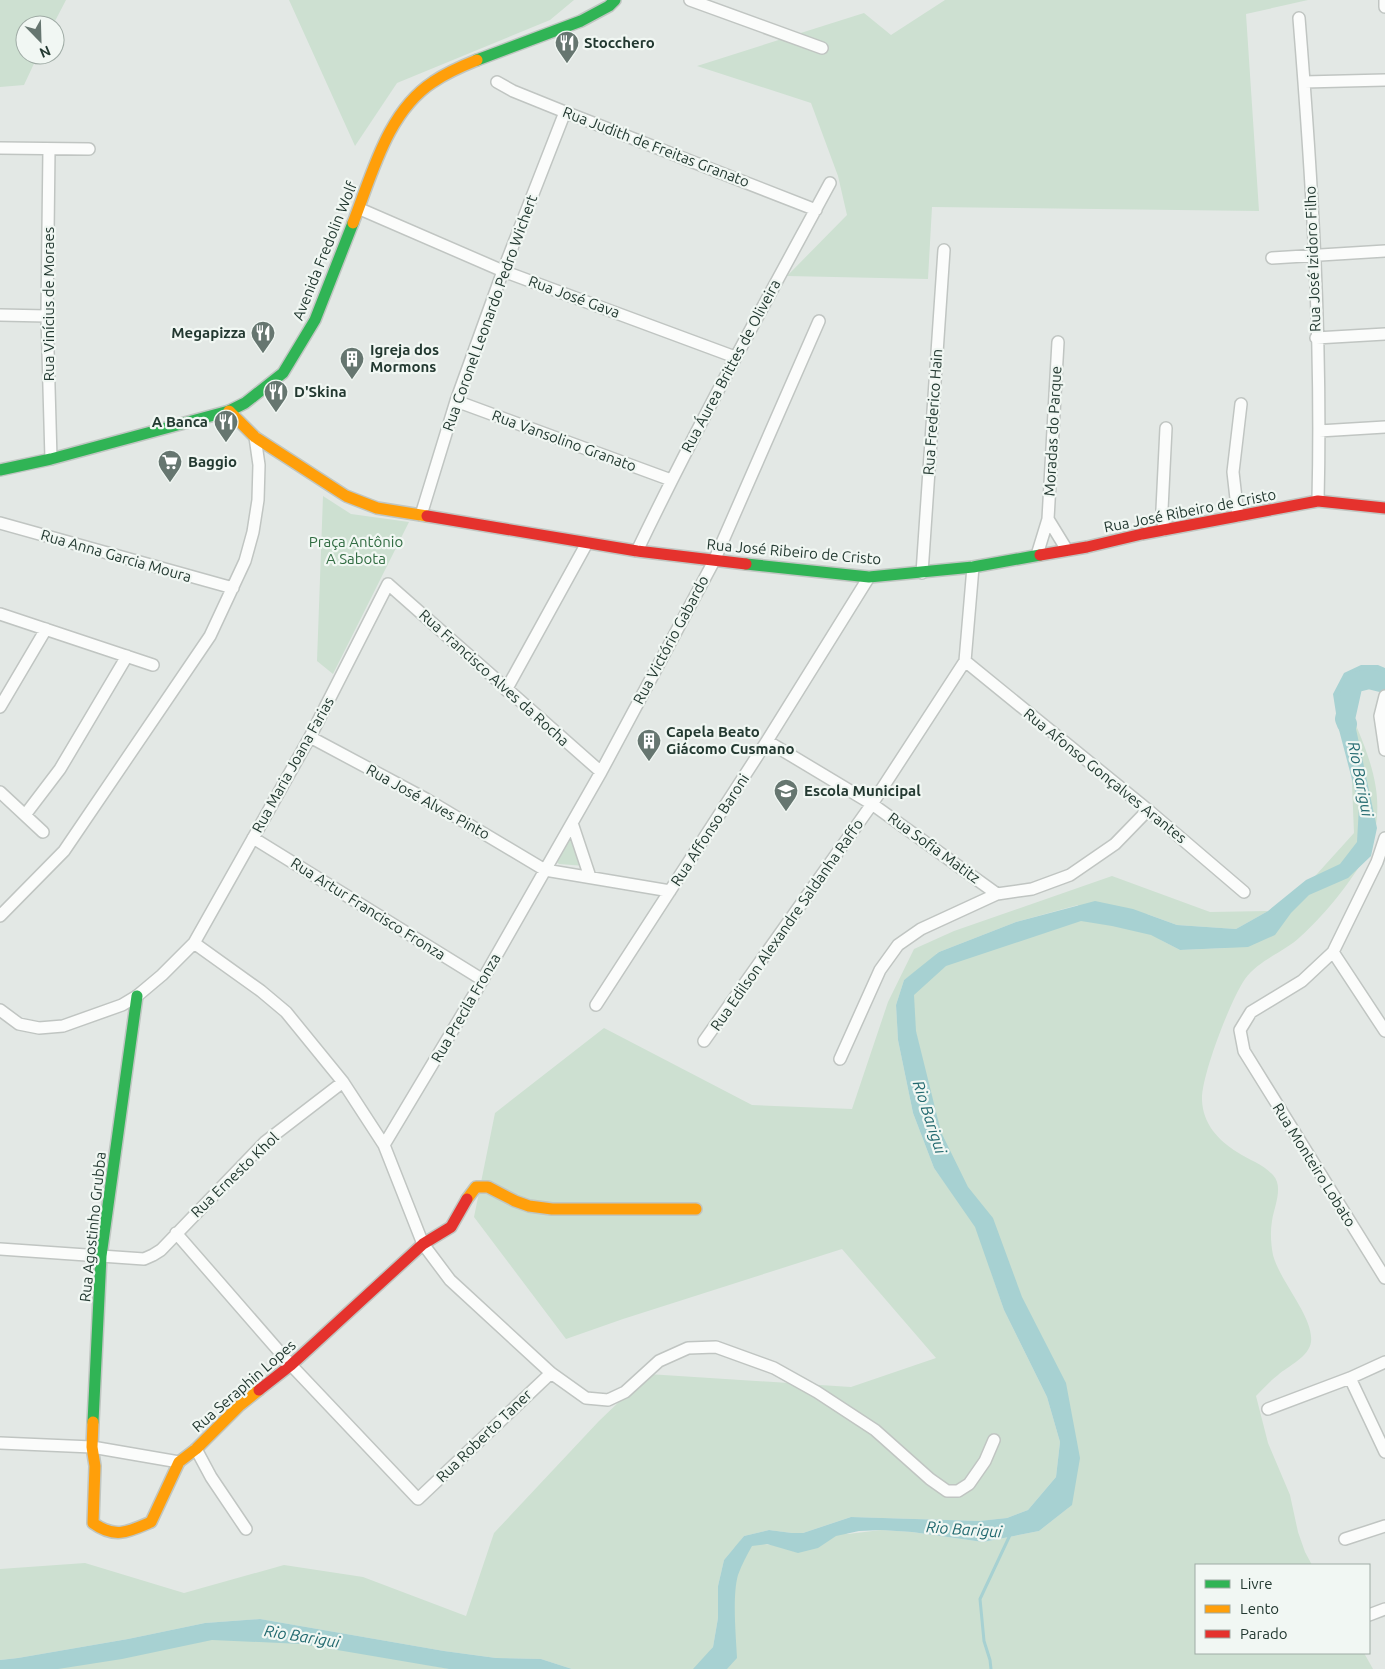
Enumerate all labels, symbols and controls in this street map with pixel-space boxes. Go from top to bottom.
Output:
north arrow [15,15,65,65]
restaurant icon: Stocchero [554,30,580,64]
place label: Stocchero [584,34,655,51]
text: N [37,43,53,61]
street label: Rua Judith de Freitas Granato [560,103,752,190]
street label: Avenida Fredolin Wolf [289,179,360,323]
street label: Rua José Izidoro Filho [1301,186,1324,332]
street label: Rua Coronel Leonardo Pedro Wichert [439,192,540,433]
street label: Rua Vinícius de Moraes [40,227,57,381]
street label: Rua José Gava [526,272,622,321]
street label: Rua Áurea Brittes de Oliveira [678,276,784,455]
restaurant icon: Megapizza [250,320,276,354]
place label: Megapizza [171,324,246,341]
place label: Igreja dos Mormons [370,341,439,375]
building icon: Igreja dos Mormons [339,346,365,380]
street label: Rua Frederico Hain [920,348,945,476]
street label: Moradas do Parque [1041,365,1064,497]
restaurant icon: D'Skina [263,379,289,413]
place label: D'Skina [294,383,347,400]
street label: Rua Vansolino Granato [490,406,639,475]
restaurant icon: A Banca [213,409,239,443]
place label: A Banca [152,413,208,430]
supermarket icon: Baggio [157,449,183,483]
place label: Baggio [188,453,237,470]
street label: Rua José Ribeiro de Cristo [1102,485,1278,536]
street label: Rua Anna Garcia Moura [39,526,193,585]
park label: Praça Antônio A Sabota [309,533,403,567]
street label: Rua José Ribeiro de Cristo [706,535,882,568]
street label: Rua Victório Gabardo [629,573,712,707]
street label: Rua Francisco Alves da Rocha [416,606,573,749]
street label: Rua Maria Joana Farias [248,694,337,836]
street label: Rua Afonso Gonçalves Arantes [1021,705,1190,846]
place label: Capela Beato Giácomo Cusmano [666,723,794,757]
building icon: Capela Beato Giácomo Cusmano [636,728,662,762]
water label: Rio Barigui [1345,740,1377,819]
street label: Rua José Alves Pinto [364,761,493,843]
street label: Rua Affonso Baroni [667,771,752,889]
school or university icon: Escola Municipal [773,778,799,812]
place label: Escola Municipal [804,782,921,799]
street label: Rua Sofia Matitz [885,809,984,887]
street label: Rua Edilson Alexandre Saldanha Raffo [707,816,867,1034]
street label: Rua Artur Francisco Fronza [288,854,449,963]
street label: Rua Precila Fronza [427,950,504,1065]
water label: Rio Barigui [910,1078,951,1157]
street label: Rua Monteiro Lobato [1269,1100,1359,1230]
street label: Rua Ernesto Khol [187,1129,282,1221]
street label: Rua Agostinho Grubba [76,1151,109,1303]
street label: Rua Seraphin Lopes [188,1336,299,1435]
street label: Rua Roberto Taner [432,1386,535,1486]
water label: Rio Barigui [925,1517,1004,1541]
legend [1195,1564,1370,1654]
text: Livre [1240,1575,1273,1592]
text: Lento [1240,1600,1279,1617]
water label: Rio Barigui [263,1621,342,1651]
text: Parado [1240,1625,1287,1642]

